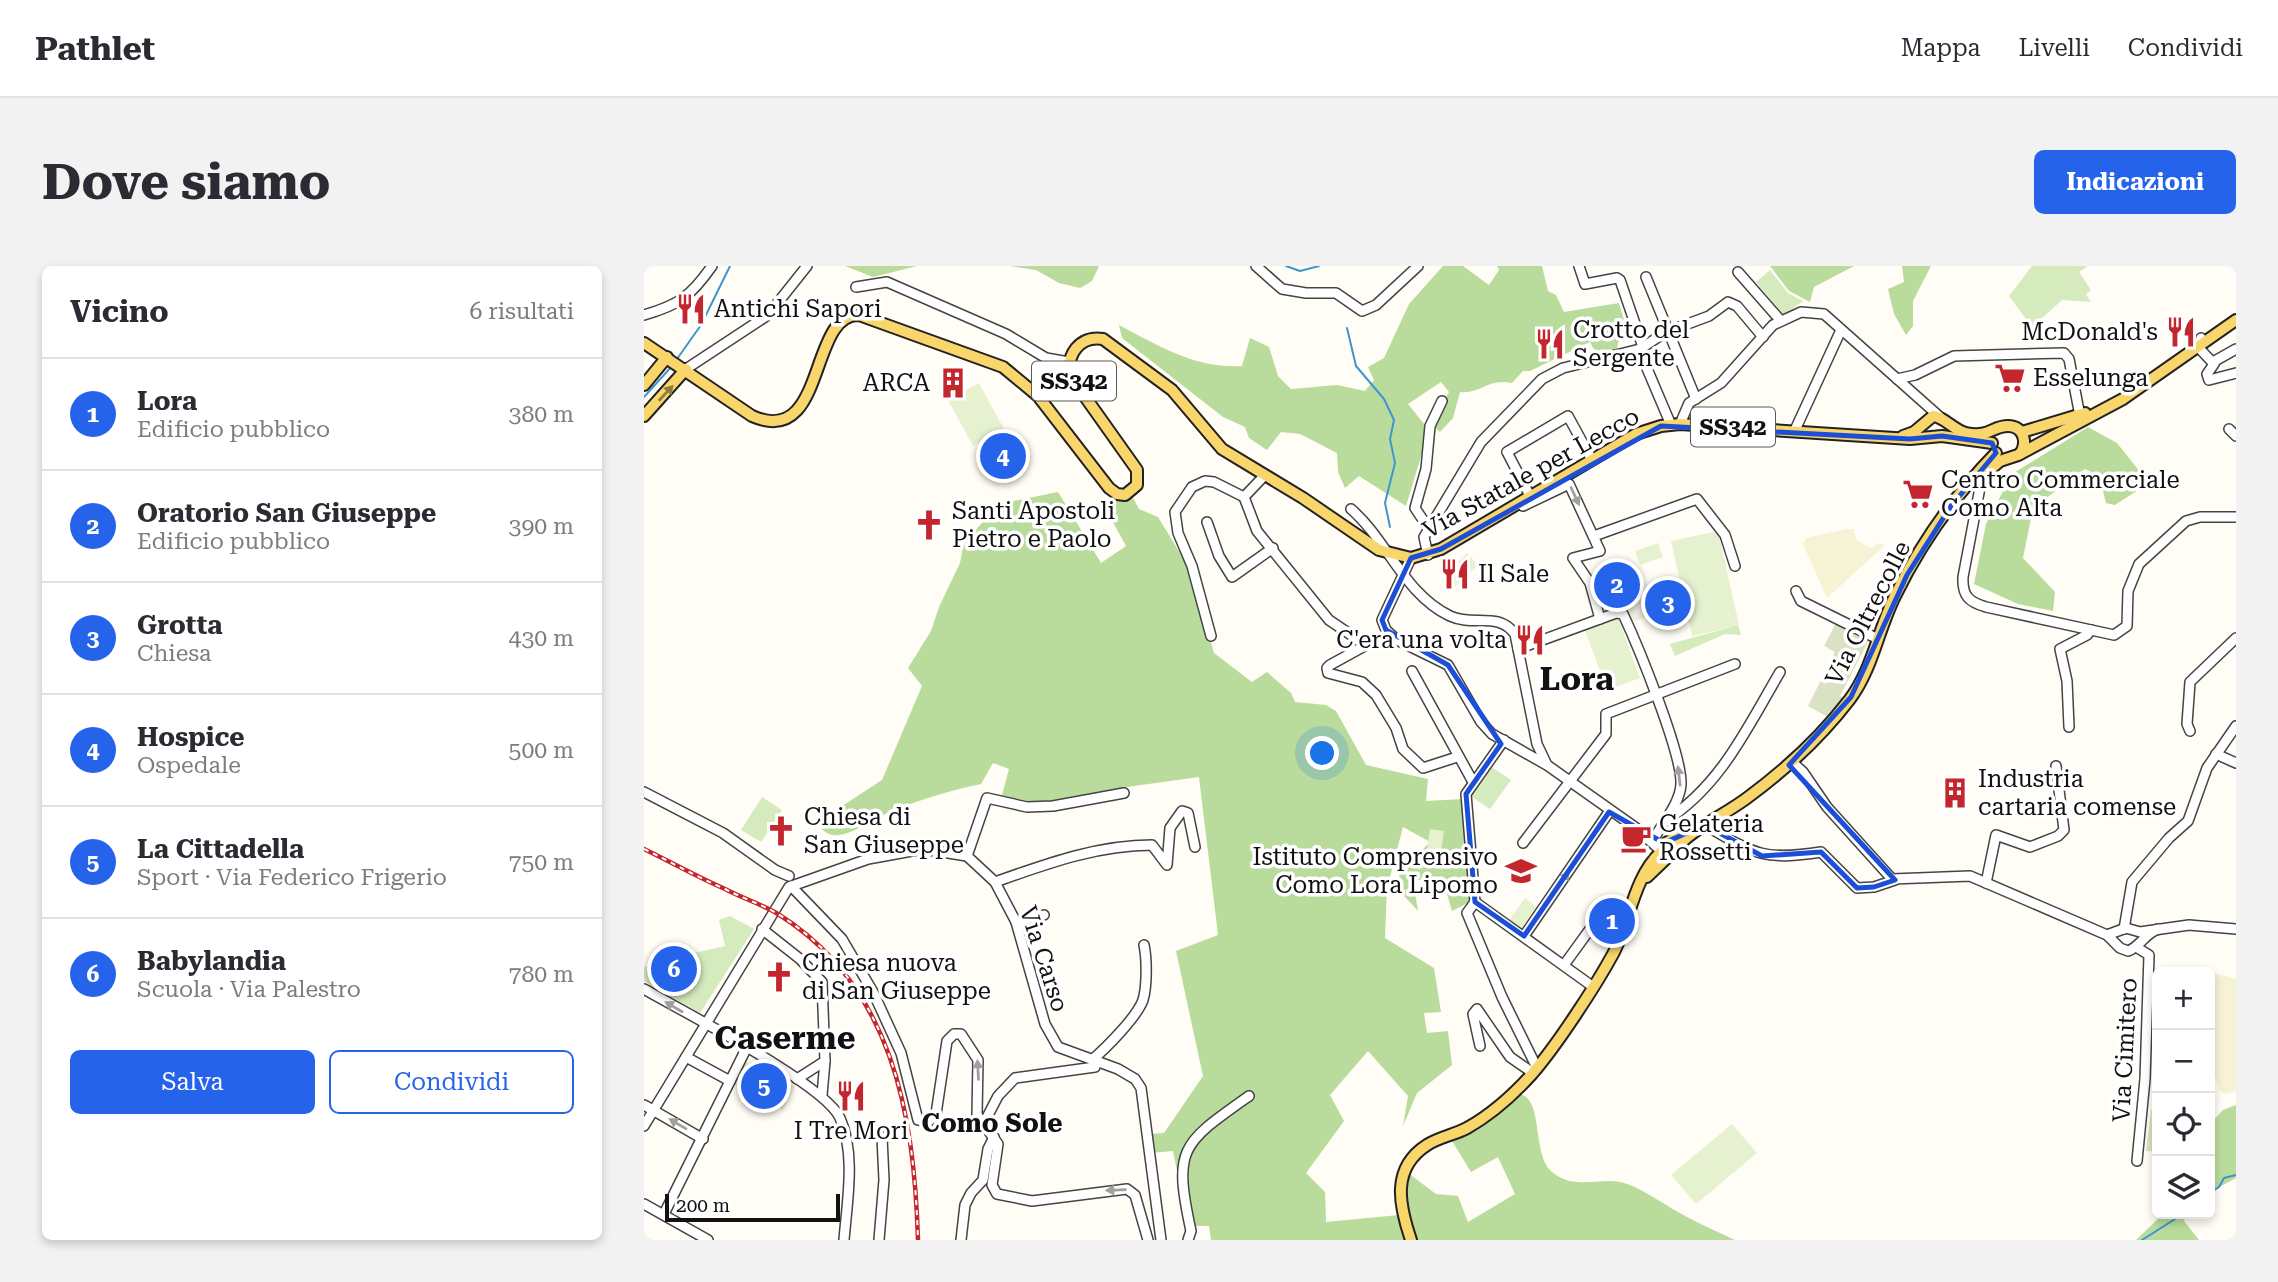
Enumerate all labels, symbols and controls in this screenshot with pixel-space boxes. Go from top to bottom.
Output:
text: Pathlet [35,29,155,68]
text: Mappa [1901,34,1980,62]
text: Livelli [2018,34,2090,62]
text: Condividi [2128,34,2243,62]
button: Indicazioni [2034,150,2236,214]
text: Dove siamo [42,154,331,211]
restaurant icon: Antichi Sapori [674,292,708,326]
text: Vicino [70,294,169,329]
place label: Antichi Sapori [714,295,882,323]
text: 6 risultati [470,298,574,325]
restaurant icon: McDonald's [2164,315,2198,349]
place label: Crotto del Sergente [1573,316,1689,372]
place label: McDonald's [2021,318,2158,346]
restaurant icon: Crotto del Sergente [1533,327,1567,361]
supermarket icon: Esselunga [1993,361,2027,395]
road number: SS342 [1032,362,1116,400]
place label: Esselunga [2033,364,2148,392]
building icon: ARCA [936,366,970,400]
place label: ARCA [863,369,930,397]
one-way arrow [658,384,674,402]
text: Lora [137,386,197,416]
text: 1 [87,401,99,428]
text: 380 m [509,401,574,428]
street label: Via Statale per Lecco [1418,402,1644,544]
road number: SS342 [1691,408,1775,446]
text: Edificio pubblico [137,416,330,443]
pin: 4 [980,430,1026,482]
place label: Centro Commerciale Como Alta [1941,466,2180,522]
supermarket icon: Centro Commerciale Como Alta [1901,477,1935,511]
one-way arrow [1569,486,1581,506]
place label: Santi Apostoli Pietro e Paolo [952,497,1116,553]
text: Oratorio San Giuseppe [137,498,436,528]
church icon: Santi Apostoli Pietro e Paolo [912,508,946,542]
text: 2 [87,513,99,540]
text: 390 m [509,513,574,540]
text: Edificio pubblico [137,528,330,555]
street label: Via Oltrecolle [1820,536,1916,690]
restaurant icon: Il Sale [1438,557,1472,591]
pin: 2 [1594,559,1640,611]
place label: Il Sale [1478,560,1549,588]
pin: 3 [1645,577,1691,629]
text: Grotta [137,610,223,640]
restaurant icon: C'era una volta [1513,623,1547,657]
text: 3 [87,625,99,652]
text: 430 m [509,625,574,652]
place label: C'era una volta [1336,626,1507,654]
text: Chiesa [137,640,212,667]
district label: Lora [1540,660,1614,698]
text: Hospice [137,722,245,752]
your location [1305,736,1339,770]
text: 4 [87,737,99,764]
text: 500 m [509,737,574,764]
text: Ospedale [137,752,241,779]
one-way arrow [1673,765,1684,787]
place label: Industria cartaria comense [1978,765,2176,821]
building icon: Industria cartaria comense [1938,776,1972,810]
place label: Chiesa di San Giuseppe [804,803,964,859]
place label: Gelateria Rossetti [1659,810,1764,866]
church icon: Chiesa di San Giuseppe [764,814,798,848]
cafe icon: Gelateria Rossetti [1619,821,1653,855]
text: La Cittadella [137,834,304,864]
place label: Istituto Comprensivo Como Lora Lipomo [1252,843,1498,899]
text: 5 [87,849,99,876]
text: 750 m [509,849,574,876]
school or university icon: Istituto Comprensivo Como Lora Lipomo [1504,854,1538,888]
text: Sport · Via Federico Frigerio [137,864,447,891]
one-way arrow [1556,871,1570,889]
pin: 1 [1589,895,1635,947]
street label: Via Carso [1014,903,1074,1015]
pin: 6 [651,943,697,995]
text: Babylandia [137,946,286,976]
place label: Chiesa nuova di San Giuseppe [802,949,991,1005]
church icon: Chiesa nuova di San Giuseppe [762,960,796,994]
text: 6 [87,961,99,988]
text: 780 m [509,961,574,988]
map controls [2152,967,2215,1219]
button: + [2152,967,2215,1030]
text: Scuola · Via Palestro [137,976,361,1003]
street label: Via Cimitero [2107,977,2143,1123]
one-way arrow [664,1001,684,1013]
district label: Caserme [715,1019,856,1057]
button: − [2152,1030,2215,1093]
button: Salva [70,1050,315,1114]
button: Condividi [329,1050,574,1114]
one-way arrow [972,1059,983,1081]
pin: 5 [741,1060,787,1112]
restaurant icon: I Tre Mori [834,1079,868,1113]
button: locate [2152,1093,2215,1156]
district label: Como Sole [921,1108,1063,1138]
place label: I Tre Mori [794,1117,909,1145]
one-way arrow [668,1118,687,1131]
button: layers [2152,1156,2215,1219]
one-way arrow [1105,1185,1127,1196]
scale bar [665,1191,840,1223]
text: 200 m [676,1194,730,1217]

